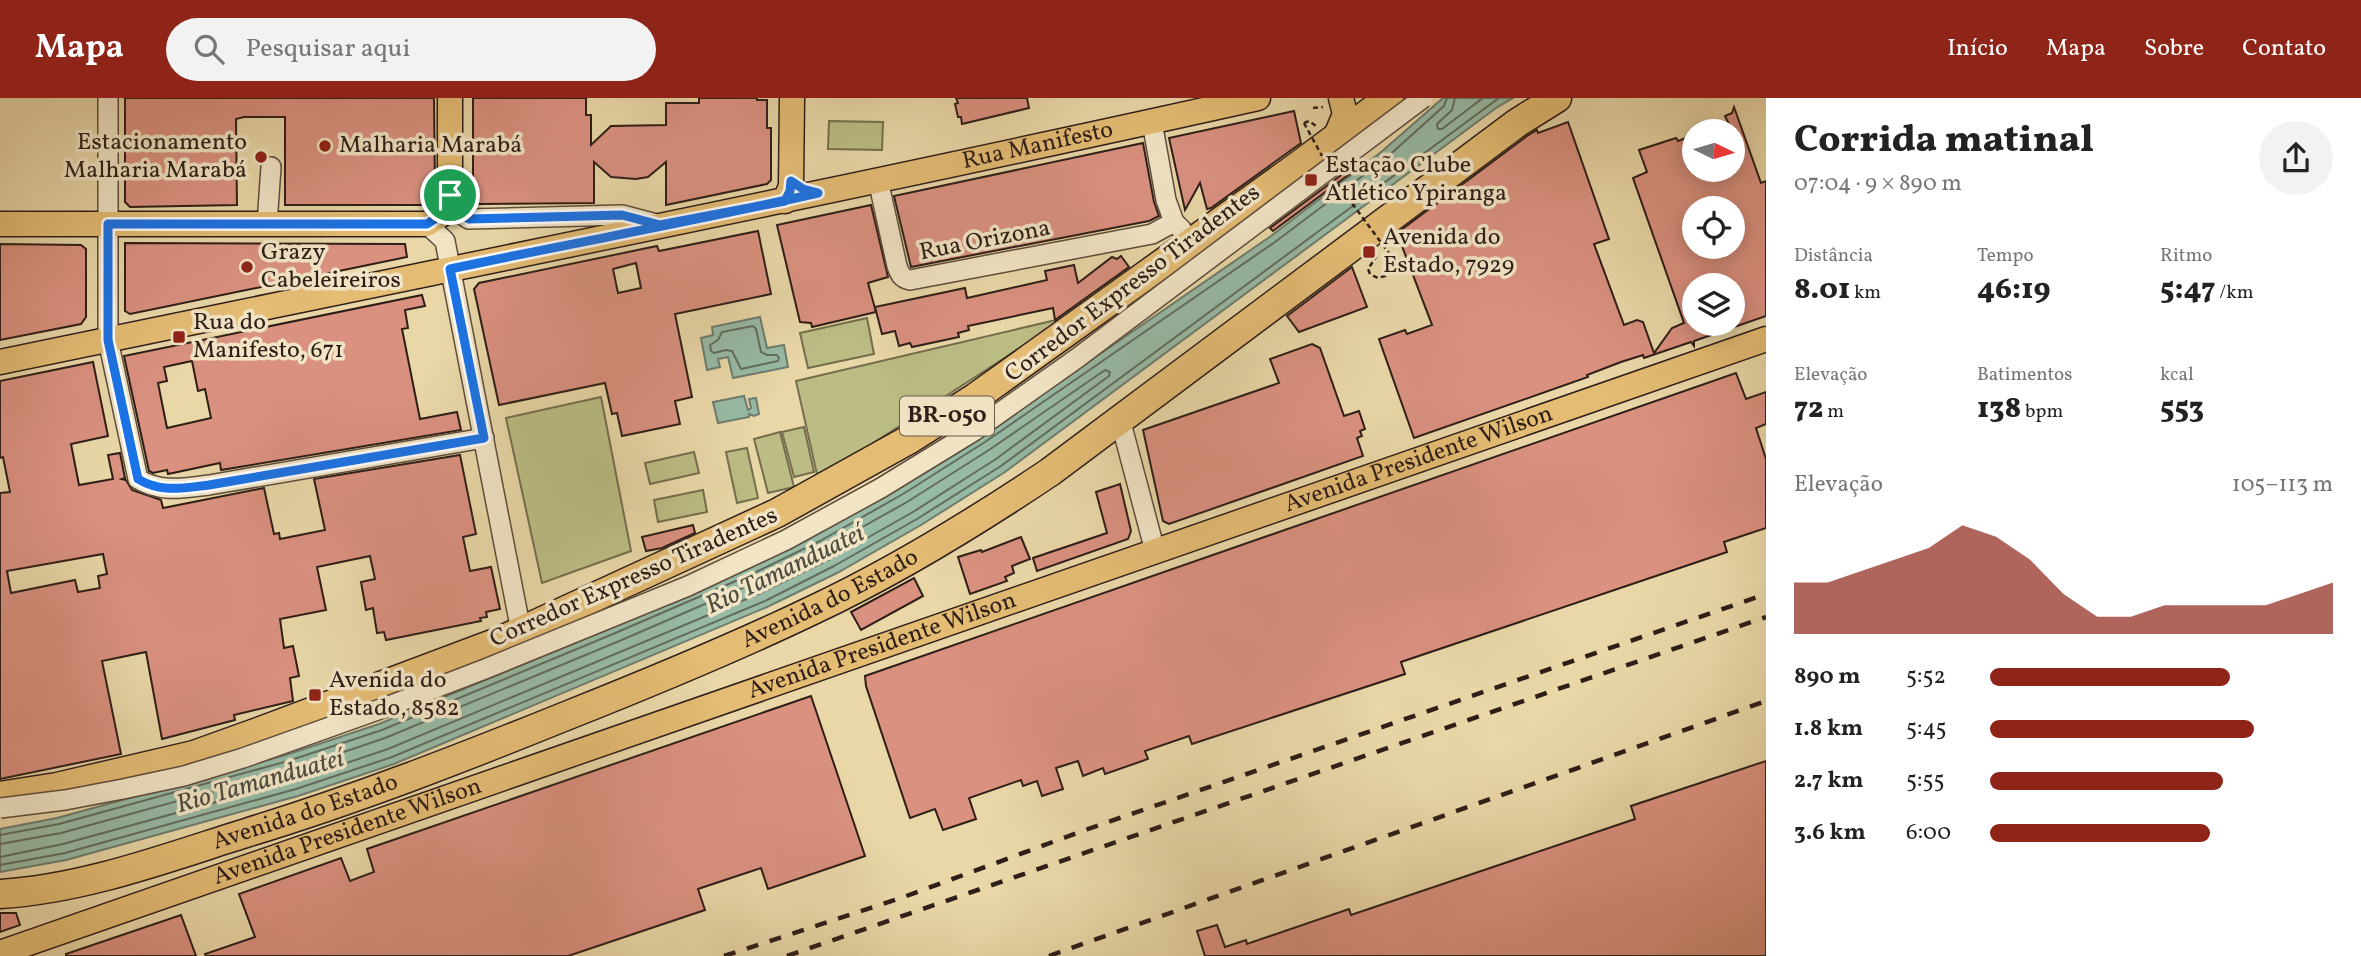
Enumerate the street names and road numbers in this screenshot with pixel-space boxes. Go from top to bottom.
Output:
street label: Rua Manifesto [959,113,1116,179]
street label: Corredor Expresso Tiradentes [998,177,1268,391]
street label: Rua Orizona [917,212,1053,270]
road number: BR-050 [900,396,994,436]
street label: Avenida Presidente Wilson [1280,397,1558,522]
street label: Corredor Expresso Tiradentes [485,499,783,657]
street label: Avenida do Estado [736,541,925,658]
street label: Avenida Presidente Wilson [743,584,1021,709]
street label: Avenida do Estado [209,766,403,859]
street label: Avenida Presidente Wilson [209,770,486,895]

